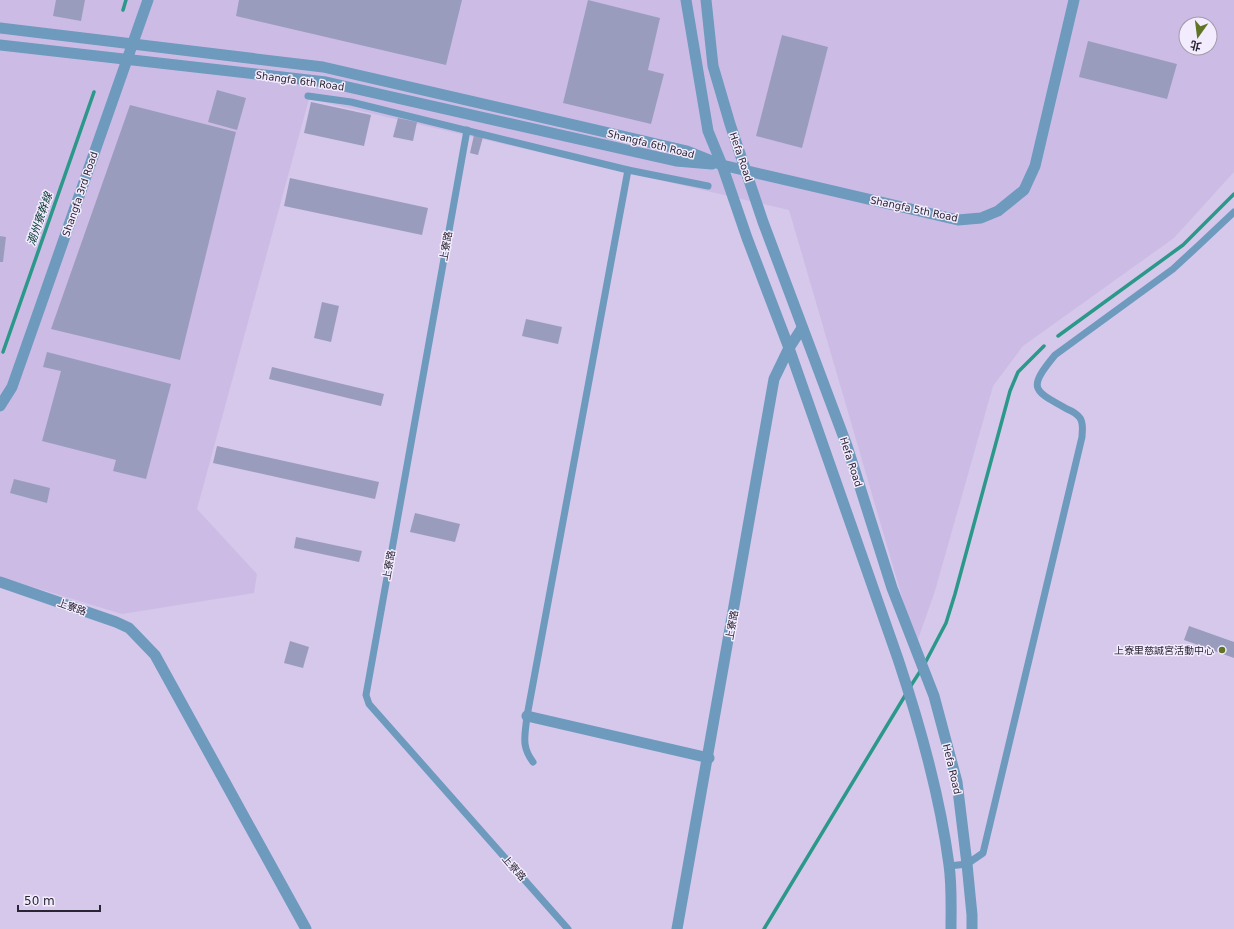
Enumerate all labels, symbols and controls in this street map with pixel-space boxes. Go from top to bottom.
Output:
north arrow [1178,16,1218,56]
text: 北 [1189,38,1203,53]
street label: Shangfa 6th Road [255,69,345,93]
street label: Shangfa 6th Road [606,128,696,160]
street label: Hefa Road [727,131,755,183]
street label: Shangfa 3rd Road [60,150,100,238]
water label: 潮州寮幹線 [25,189,56,247]
street label: Shangfa 5th Road [869,194,959,224]
street label: 上寮路 [438,230,454,262]
street label: Hefa Road [838,436,864,488]
street label: 上寮路 [381,549,397,581]
street label: 上寮路 [56,597,88,617]
street label: 上寮路 [724,609,740,641]
place label: 上寮里慈誠宮活動中心 [1114,645,1214,656]
marker: 上寮里慈誠宮活動中心 [1217,645,1227,655]
street label: Hefa Road [941,743,963,795]
street label: 上寮路 [500,853,528,883]
scale bar [18,887,100,913]
text: 50 m [24,894,55,908]

